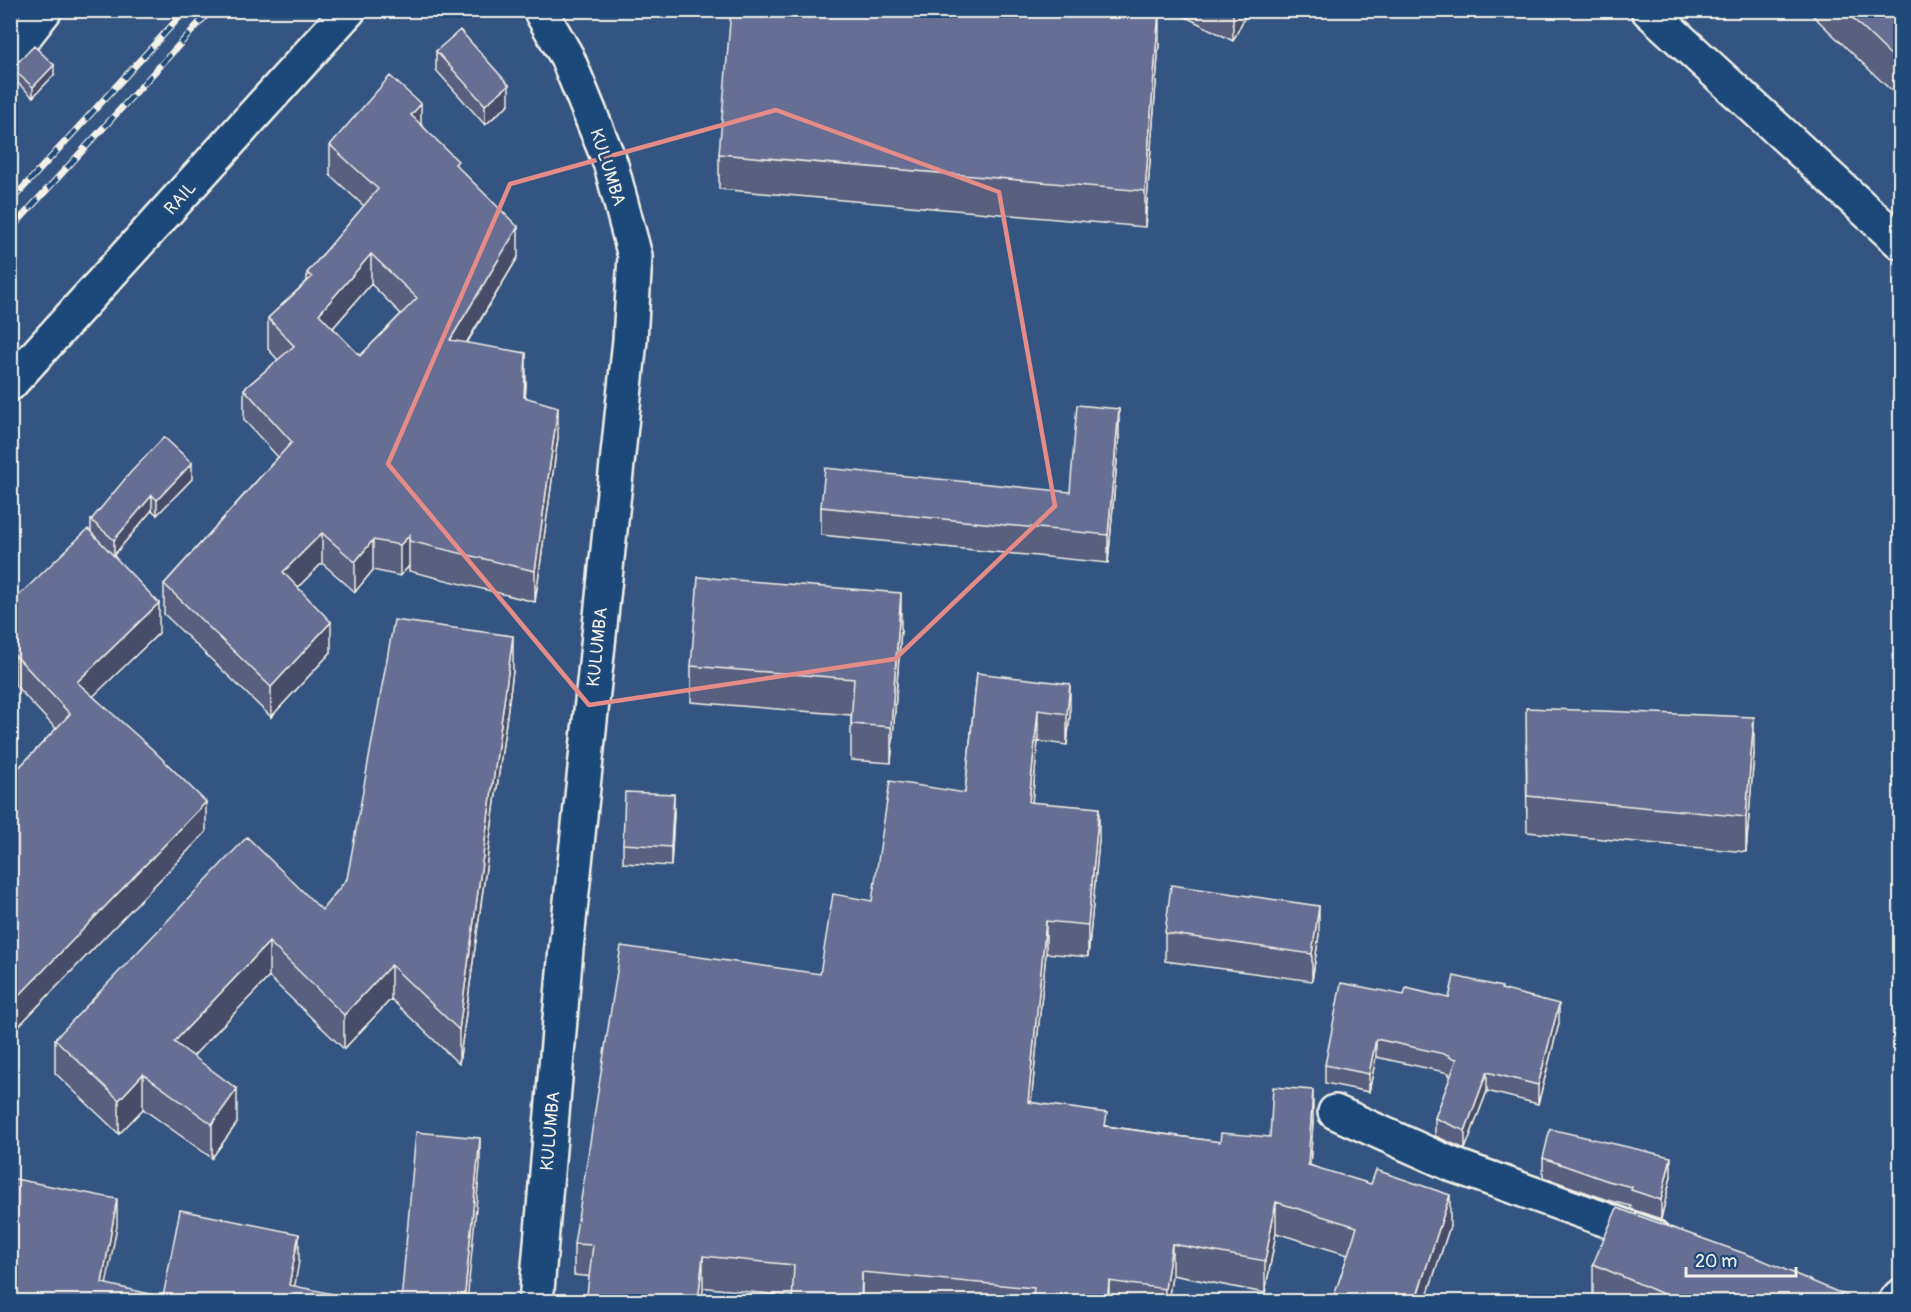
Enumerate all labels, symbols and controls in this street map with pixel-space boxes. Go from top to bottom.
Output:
street label: KULUMBA [584,126,631,209]
street label: RAIL [159,177,201,220]
street label: KULUMBA [582,606,613,688]
street label: KULUMBA [536,1090,565,1172]
scale bar [1686,1240,1796,1278]
text: 20 m [1695,1250,1737,1273]

